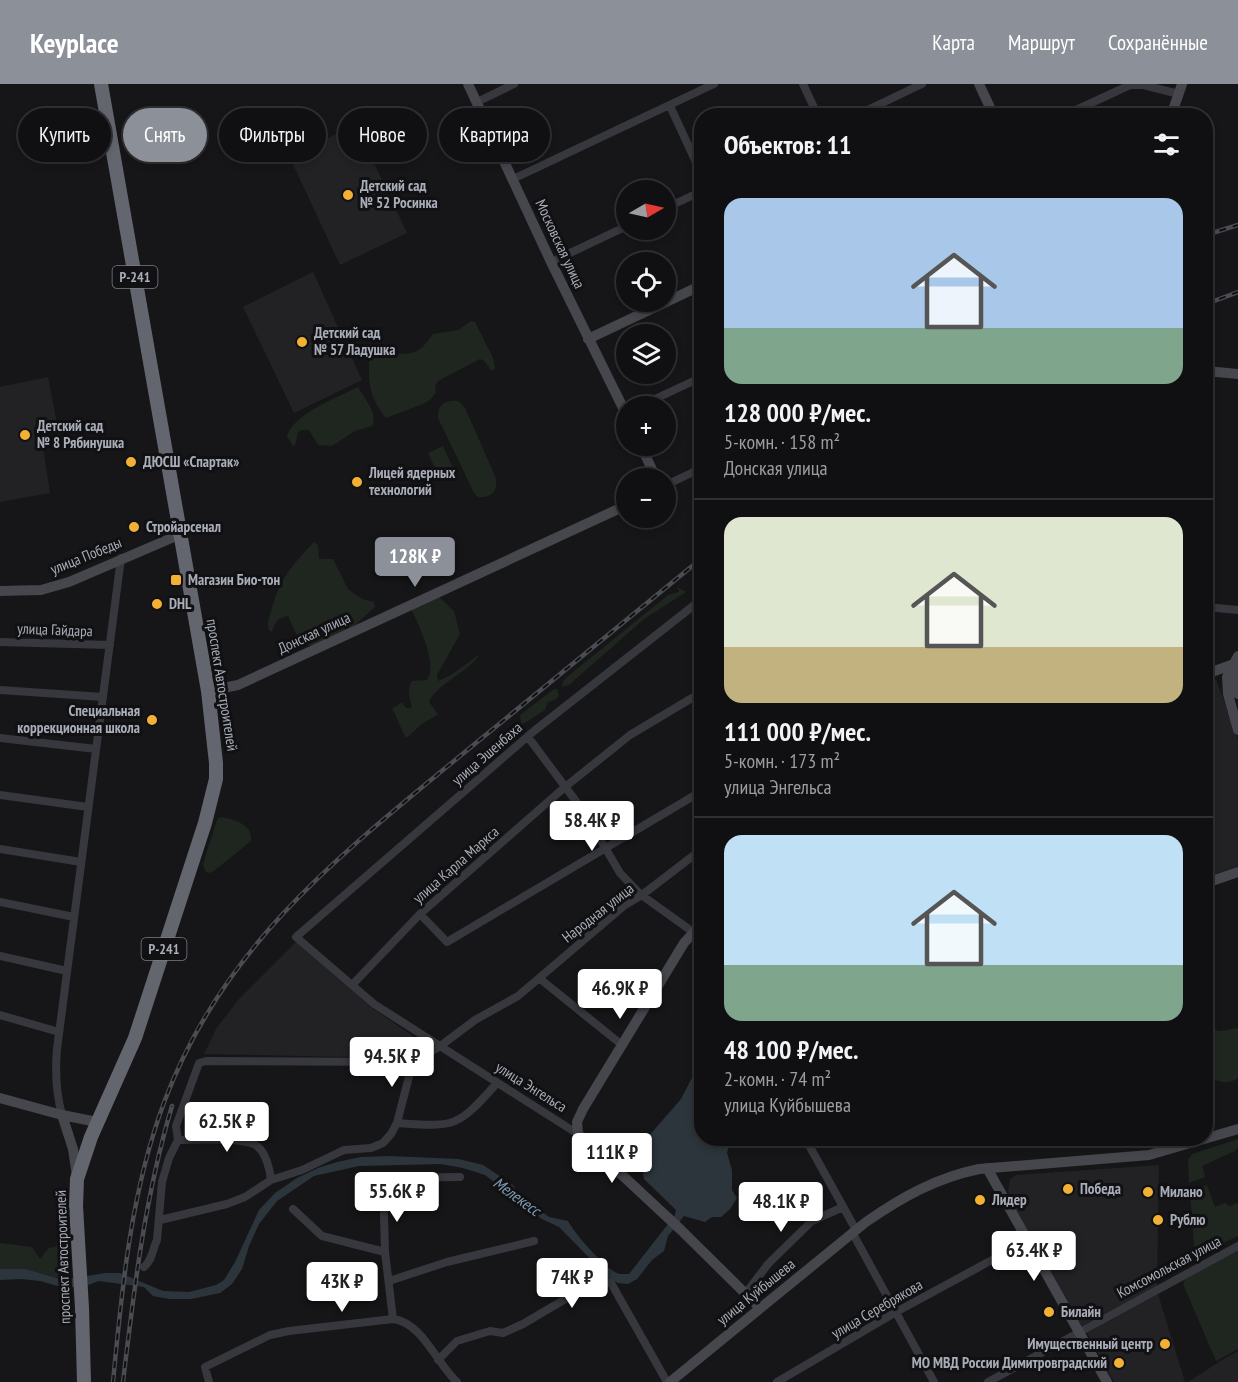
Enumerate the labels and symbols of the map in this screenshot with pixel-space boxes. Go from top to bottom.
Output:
place label: Детский сад № 52 Росинка [360,176,438,212]
north arrow [616,180,676,240]
marker: Детский сад № 52 Росинка [341,188,355,202]
street label: Московская улица [531,196,589,291]
road number: Р-241 [112,266,158,288]
place label: Детский сад № 57 Ладушка [314,323,395,359]
marker: Детский сад № 57 Ладушка [295,335,309,349]
place label: Детский сад № 8 Рябинушка [37,416,124,452]
marker: Детский сад № 8 Рябинушка [18,428,32,442]
place label: ДЮСШ «Спартак» [143,452,239,471]
marker: ДЮСШ «Спартак» [124,455,138,469]
place label: Лицей ядерных технологий [368,463,456,499]
marker: Лицей ядерных технологий [350,475,364,489]
place label: Стройарсенал [146,517,221,536]
marker: Стройарсенал [127,520,141,534]
street label: улица Победы [47,533,124,578]
pin: 128K ₽ [366,537,464,588]
place label: Магазин Био-тон [188,570,281,589]
marker: Магазин Био-тон [169,573,183,587]
place label: DHL [169,594,192,613]
marker: DHL [150,597,164,611]
street label: Донская улица [275,608,353,658]
street label: проспект Автостроителей [203,617,242,752]
street label: улица Гайдара [17,619,93,640]
place label: Специальная коррекционная школа [17,701,140,737]
marker: Специальная коррекционная школа [145,713,159,727]
street label: улица Эшенбаха [448,718,526,789]
pin: 58.4K ₽ [537,801,647,852]
street label: улица Карла Маркса [409,822,503,907]
street label: Народная улица [558,879,637,947]
road number: Р-241 [142,938,186,960]
pin: 46.9K ₽ [565,969,675,1020]
pin: 94.5K ₽ [337,1037,447,1088]
street label: улица Энгельса [492,1057,570,1116]
pin: 62.5K ₽ [172,1102,282,1153]
pin: 111K ₽ [563,1133,661,1184]
pin: 55.6K ₽ [342,1172,452,1223]
water label: Мелекесс [490,1172,546,1221]
place label: Победа [1080,1179,1121,1198]
pin: 48.1K ₽ [726,1182,836,1233]
marker: Победа [1061,1182,1075,1196]
place label: Милано [1160,1182,1203,1201]
marker: Милано [1141,1185,1155,1199]
street label: проспект Автостроителей [51,1190,74,1324]
place label: Лидер [991,1190,1027,1209]
marker: Лидер [973,1193,987,1207]
place label: Рублю [1170,1210,1206,1229]
marker: Рублю [1151,1213,1165,1227]
pin: 63.4K ₽ [979,1231,1089,1282]
street label: Комсомольская улица [1113,1231,1224,1302]
street label: улица Куйбышева [713,1254,799,1329]
pin: 74K ₽ [530,1258,614,1309]
pin: 43K ₽ [300,1262,384,1313]
street label: улица Серебрякова [828,1275,926,1342]
place label: Билайн [1061,1302,1101,1321]
marker: Билайн [1042,1305,1056,1319]
place label: Имущественный центр [1027,1334,1153,1353]
marker: Имущественный центр [1158,1337,1172,1351]
place label: МО МВД России Димитровградский [912,1353,1107,1372]
marker: МО МВД России Димитровградский [1112,1356,1126,1370]

